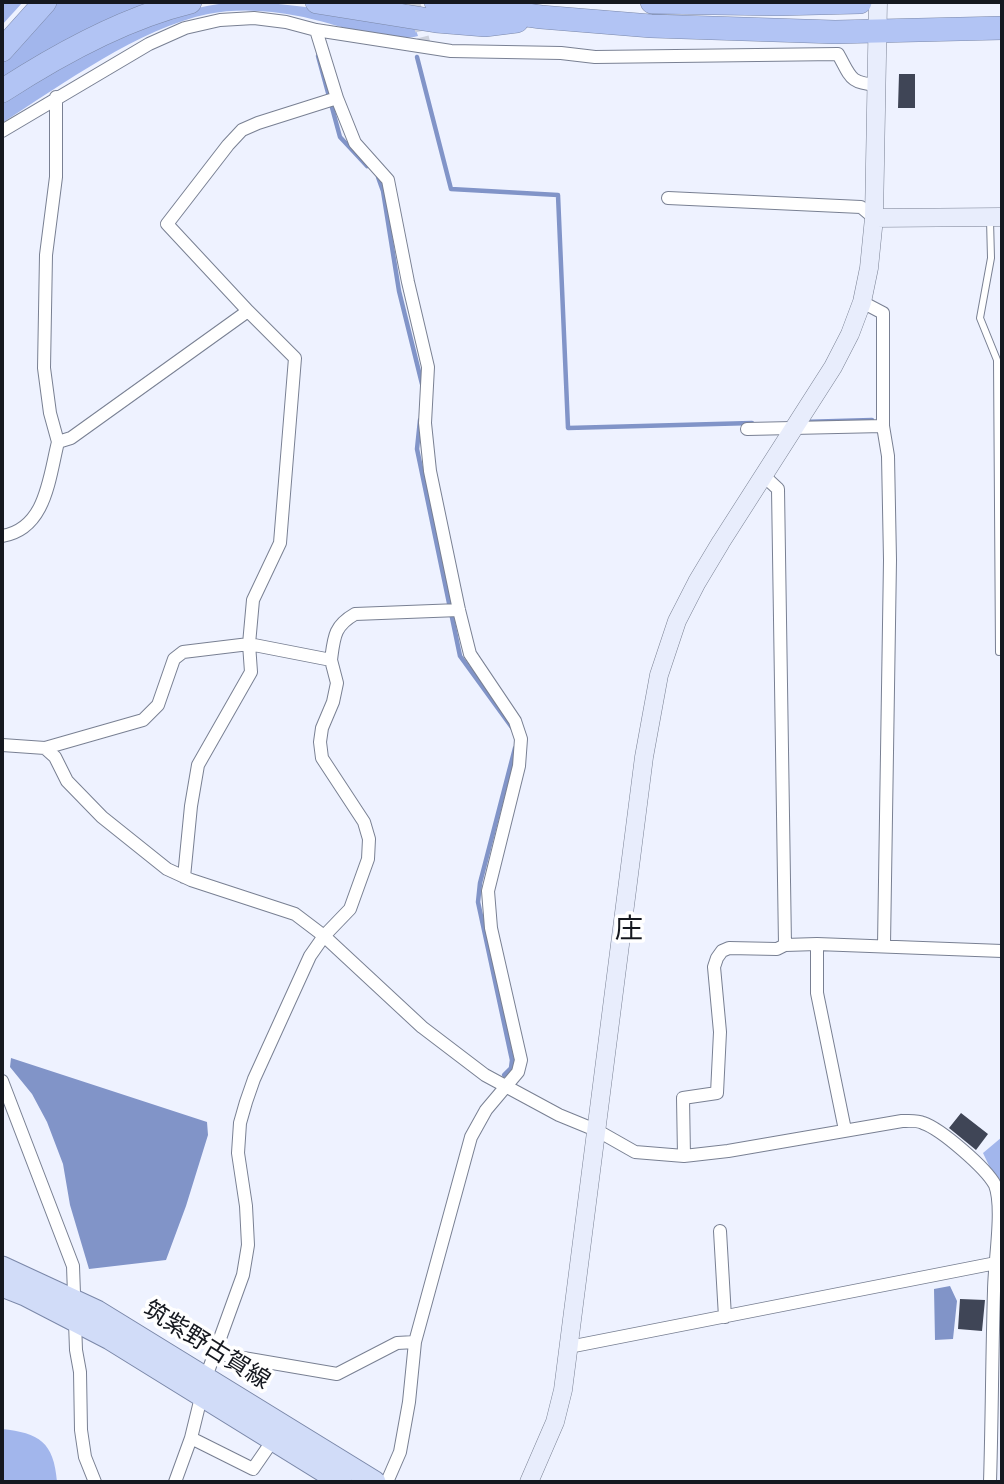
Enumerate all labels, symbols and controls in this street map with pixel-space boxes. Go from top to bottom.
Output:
district label: 庄 [615,914,643,948]
street label: 筑紫野古賀線 [137,1296,275,1396]

